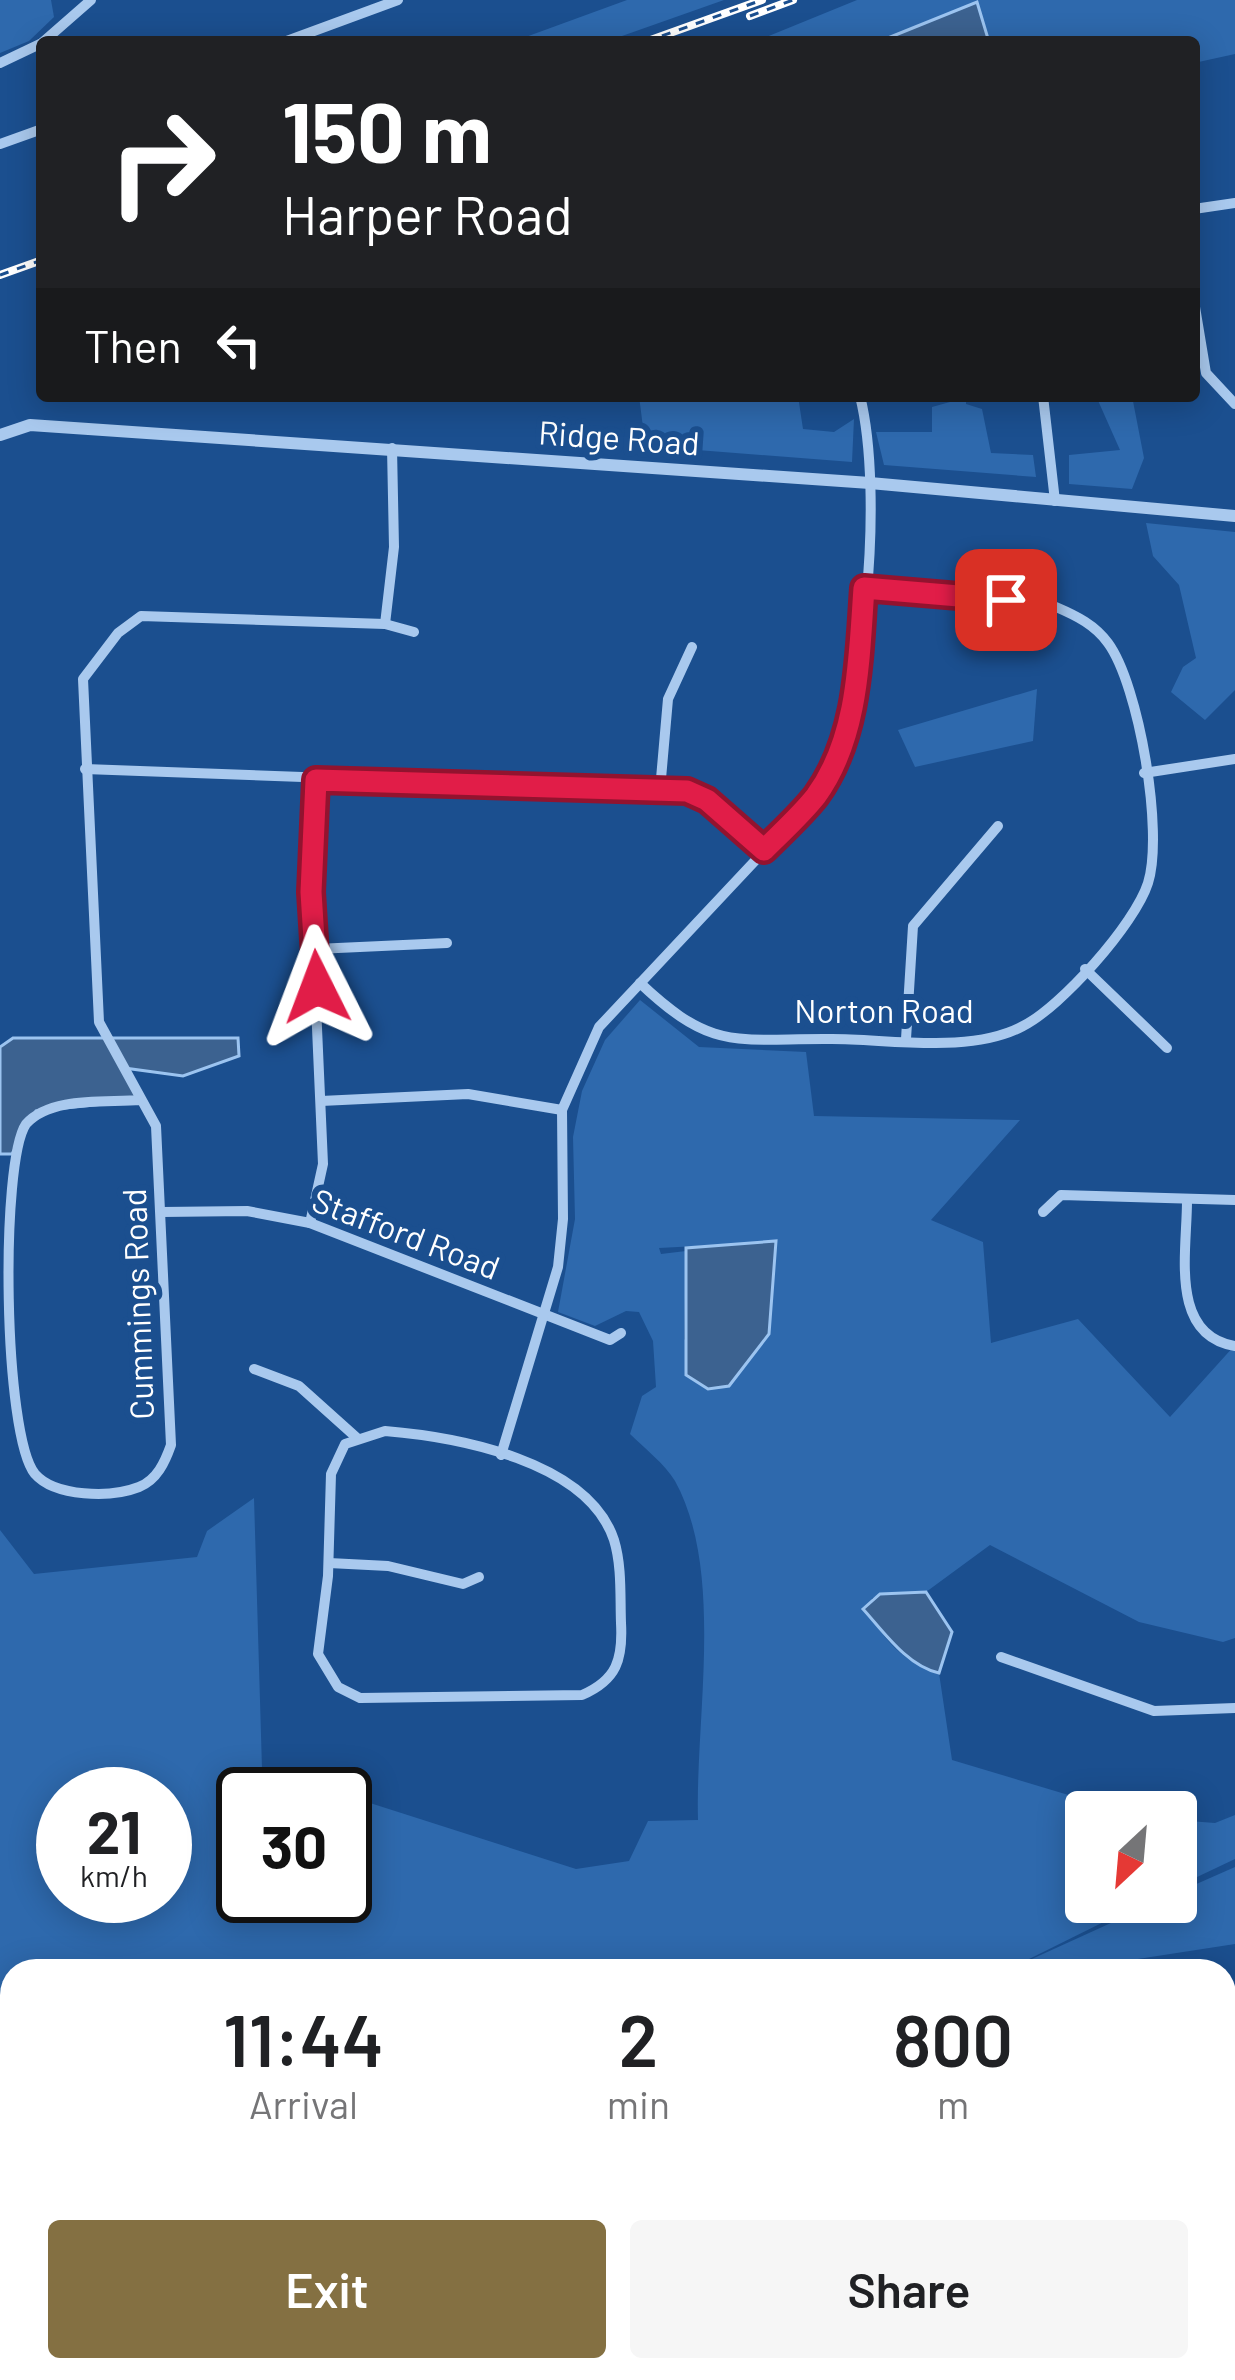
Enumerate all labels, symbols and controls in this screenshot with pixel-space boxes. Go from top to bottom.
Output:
text: 150 m [282,79,492,180]
icon: right [84,84,240,240]
text: Harper Road [282,181,573,246]
icon: left [206,312,272,378]
text: Then [84,318,182,372]
street label: Ridge Road [537,411,701,463]
pin [955,549,1057,651]
icon: arrive [973,567,1039,633]
position arrow [254,924,380,1050]
street label: Norton Road [794,990,974,1030]
street label: Stafford Road [307,1179,506,1287]
street label: Cummings Road [113,1188,161,1420]
speed limit sign: 30 [216,1767,372,1923]
north arrow [1065,1791,1197,1923]
map controls [1065,1791,1197,1923]
text: 21 [87,1794,141,1866]
text: km/h [80,1857,148,1893]
text: 11:44 [223,1995,384,2081]
text: 2 [619,1995,658,2081]
text: 800 [893,1995,1013,2081]
text: Arrival [249,2080,358,2127]
text: min [607,2080,670,2127]
text: m [937,2080,969,2127]
button: Exit [48,2220,606,2358]
button: Share [630,2220,1188,2358]

